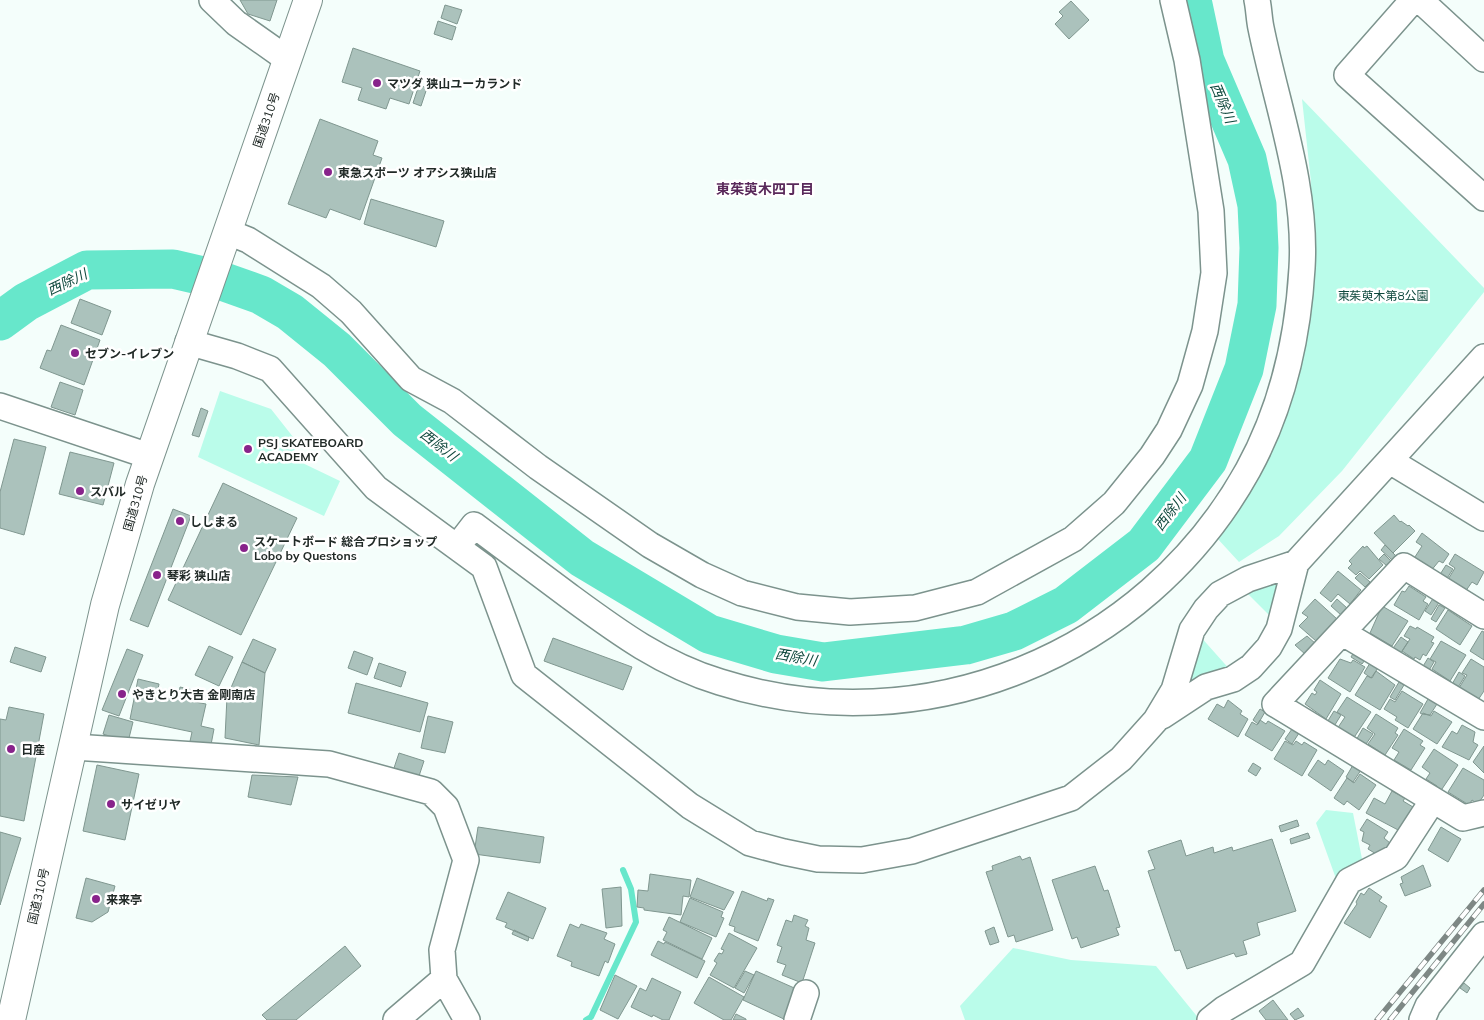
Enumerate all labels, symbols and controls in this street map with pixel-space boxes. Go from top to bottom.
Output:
place label: マツダ 狭山ユーカランド [387,76,522,91]
marker: マツダ 狭山ユーカランド [371,77,383,89]
water label: 西除川 [1207,80,1240,128]
street label: 国道310号 [250,90,282,150]
place label: 東急スポーツ オアシス狭山店 [338,165,497,180]
marker: 東急スポーツ オアシス狭山店 [322,166,334,178]
district label: 東茱萸木四丁目 [716,180,814,198]
water label: 西除川 [44,264,92,299]
park label: 東茱萸木第8公園 [1337,288,1429,303]
place label: セブン-イレブン [85,346,174,361]
marker: セブン-イレブン [69,347,81,359]
water label: 西除川 [417,425,463,466]
place label: PSJ SKATEBOARD ACADEMY [258,435,363,464]
marker: PSJ SKATEBOARD ACADEMY [242,443,254,455]
street label: 国道310号 [120,473,150,533]
place label: スバル [90,484,126,499]
marker: スバル [74,485,86,497]
water label: 西除川 [1150,488,1191,534]
place label: ししまる [190,514,238,529]
marker: ししまる [174,515,186,527]
place label: スケートボード 総合プロショップ Lobo by Questons [254,534,437,563]
marker: スケートボード 総合プロショップ Lobo by Questons [238,542,250,554]
place label: 琴彩 狭山店 [167,568,230,583]
marker: 琴彩 狭山店 [151,569,163,581]
water label: 西除川 [774,644,820,670]
place label: やきとり大吉 金剛南店 [132,687,255,702]
marker: やきとり大吉 金剛南店 [116,688,128,700]
place label: 日産 [21,742,45,757]
marker: 日産 [5,743,17,755]
place label: サイゼリヤ [121,797,181,812]
marker: サイゼリヤ [105,798,117,810]
street label: 国道310号 [24,866,52,926]
place label: 来来亭 [106,892,142,907]
marker: 来来亭 [90,893,102,905]

